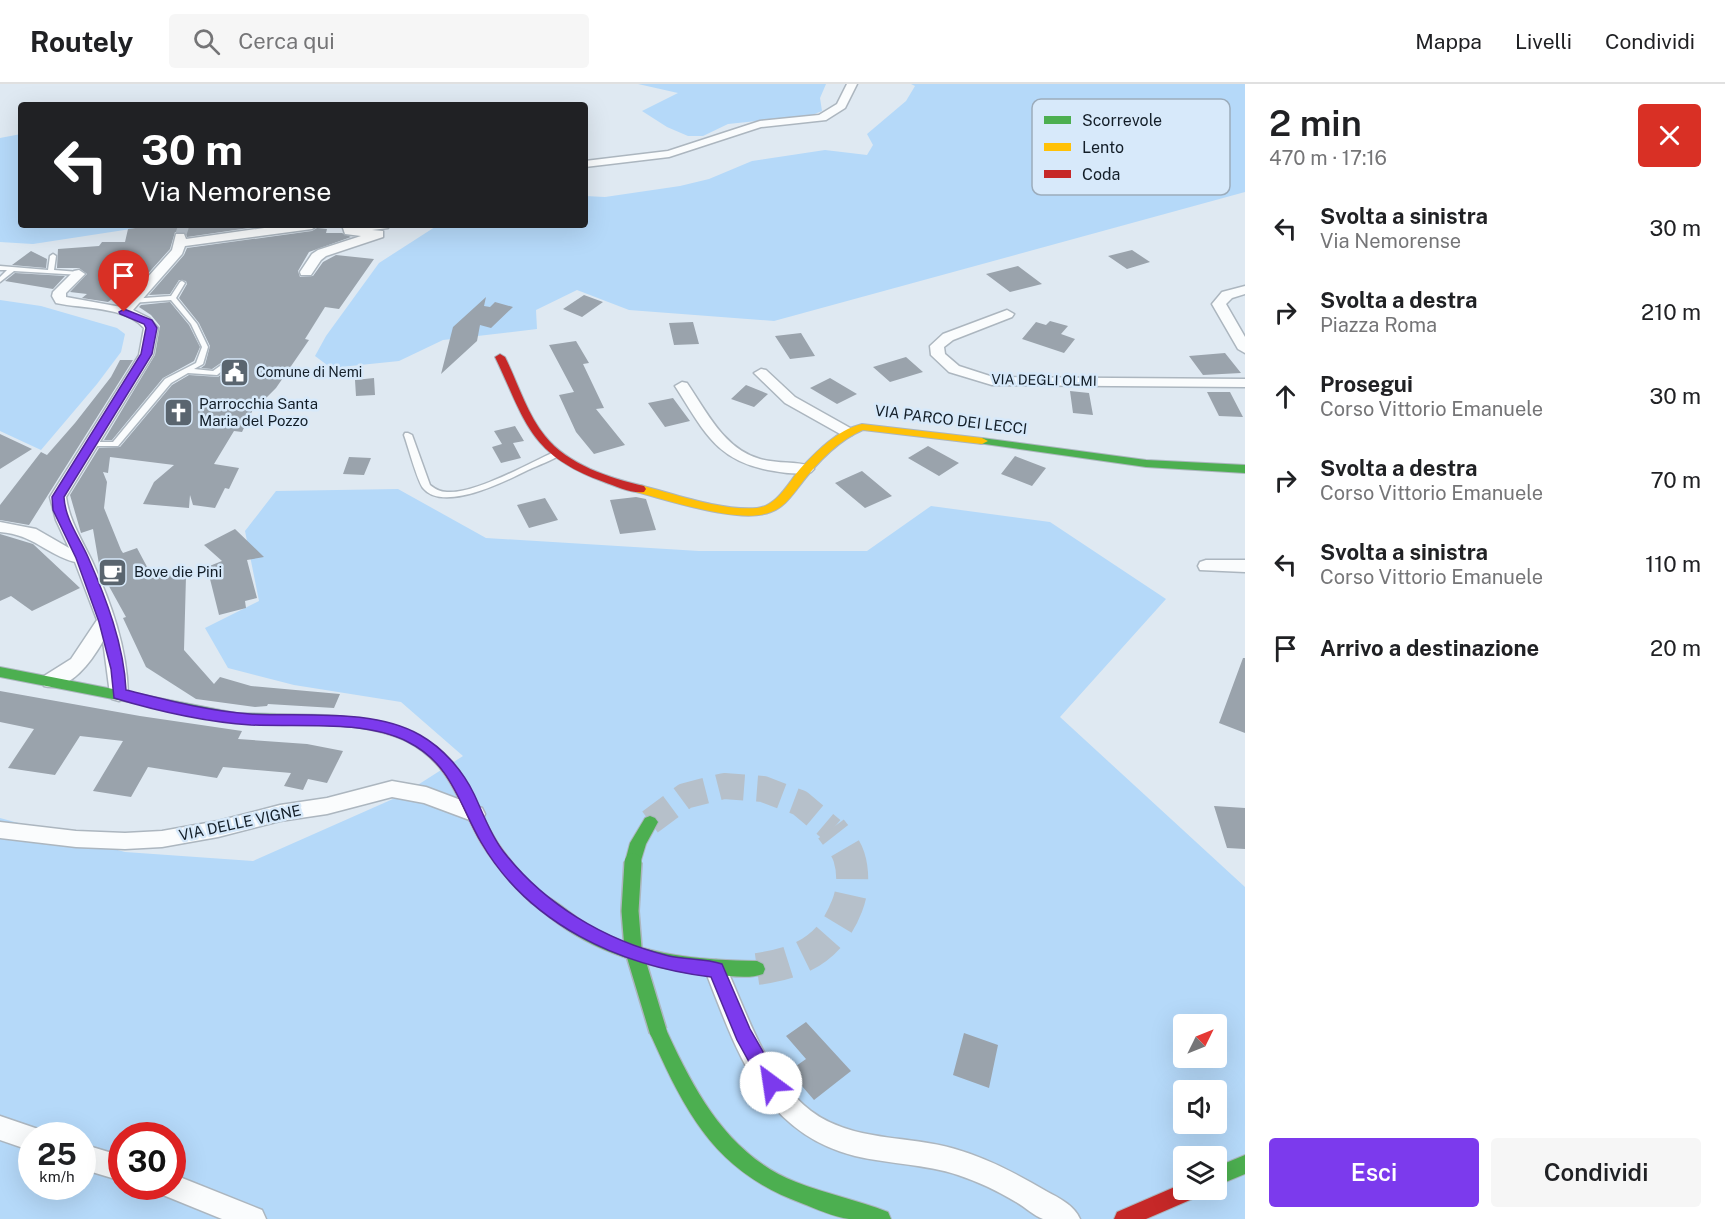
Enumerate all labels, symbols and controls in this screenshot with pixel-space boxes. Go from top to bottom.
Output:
search box [169,14,589,68]
text: Routely [30,25,133,58]
icon: search [190,25,223,58]
text: Cerca qui [238,28,335,54]
text: Mappa [1415,29,1482,54]
text: Livelli [1515,29,1572,54]
text: Condividi [1605,29,1695,54]
legend [1032,99,1230,195]
text: 2 min [1269,102,1362,144]
button: close [1638,104,1701,167]
text: Scorrevole [1082,111,1162,130]
text: 30 m [141,125,243,174]
icon: left [42,126,120,204]
text: Lento [1082,138,1124,157]
text: 470 m · 17:16 [1269,146,1387,170]
text: Coda [1082,165,1120,184]
text: Via Nemorense [141,175,331,207]
text: Svolta a sinistra [1320,203,1488,229]
icon: left [1269,212,1302,245]
text: 30 m [1649,215,1701,241]
text: Via Nemorense [1320,229,1461,253]
pin [98,250,149,312]
icon: arrive [107,259,140,292]
text: Svolta a destra [1320,287,1477,313]
icon: right [1269,296,1302,329]
text: 210 m [1641,299,1701,325]
text: Piazza Roma [1320,313,1437,337]
public building icon: Comune di Nemi [219,356,251,388]
place label: Comune di Nemi [256,364,362,380]
street label: VIA DEGLI OLMI [991,371,1097,389]
text: Prosegui [1320,371,1413,397]
icon: ahead [1269,380,1302,413]
text: 30 m [1649,383,1701,409]
place label: Parrocchia Santa Maria del Pozzo [199,395,318,429]
church icon: Parrocchia Santa Maria del Pozzo [162,397,194,429]
text: Corso Vittorio Emanuele [1320,397,1543,421]
street label: VIA PARCO DEI LECCI [874,402,1028,437]
text: Svolta a destra [1320,455,1477,481]
icon: right [1269,464,1302,497]
text: 70 m [1650,467,1701,493]
text: Corso Vittorio Emanuele [1320,481,1543,505]
text: Svolta a sinistra [1320,539,1488,565]
icon: left [1269,548,1302,581]
text: 110 m [1645,551,1701,577]
cafe icon: Bove die Pini [97,556,129,588]
place label: Bove die Pini [134,563,222,580]
text: Corso Vittorio Emanuele [1320,565,1543,589]
icon: arrive [1269,632,1302,665]
text: Arrivo a destinazione [1320,635,1539,661]
text: 20 m [1650,635,1701,661]
street label: VIA DELLE VIGNE [177,801,302,844]
north arrow [1173,1014,1227,1068]
map controls [1173,1014,1227,1200]
position arrow [739,1051,803,1115]
button: sound [1173,1080,1227,1134]
speed limit sign: 30 [108,1122,186,1200]
text: 25 [37,1136,77,1172]
button: Esci [1269,1138,1479,1207]
button: Condividi [1491,1138,1701,1207]
button: layers [1173,1146,1227,1200]
text: km/h [39,1168,75,1185]

